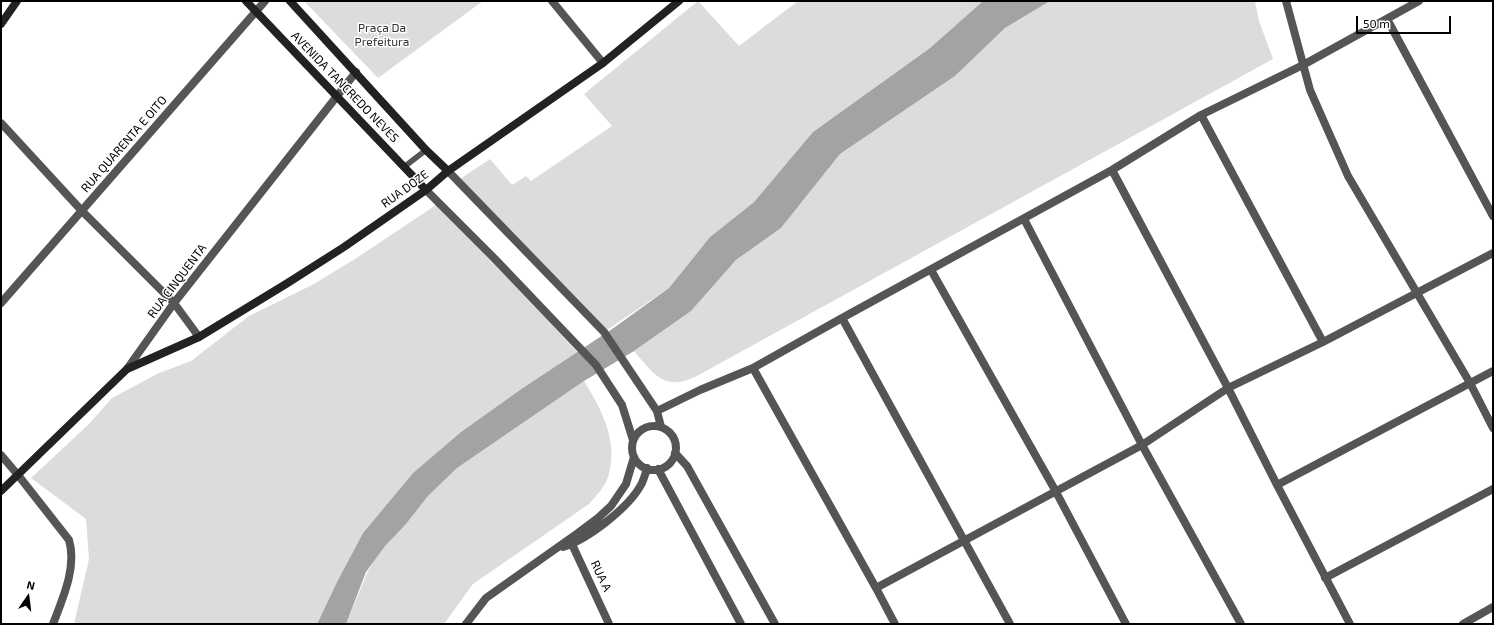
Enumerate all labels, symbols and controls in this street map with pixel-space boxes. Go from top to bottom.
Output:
scale bar [1358,8,1453,34]
text: 50 m [1363,16,1390,30]
park label: Praça Da Prefeitura [355,21,409,49]
street label: AVENIDA TANCREDO NEVES [288,29,402,145]
street label: RUA QUARENTA E OITO [78,93,170,195]
street label: RUA DOZE [379,167,431,211]
street label: RUA CINQUENTA [145,241,209,321]
street label: RUA A [588,558,614,594]
north arrow [8,577,48,617]
text: N [26,578,36,592]

